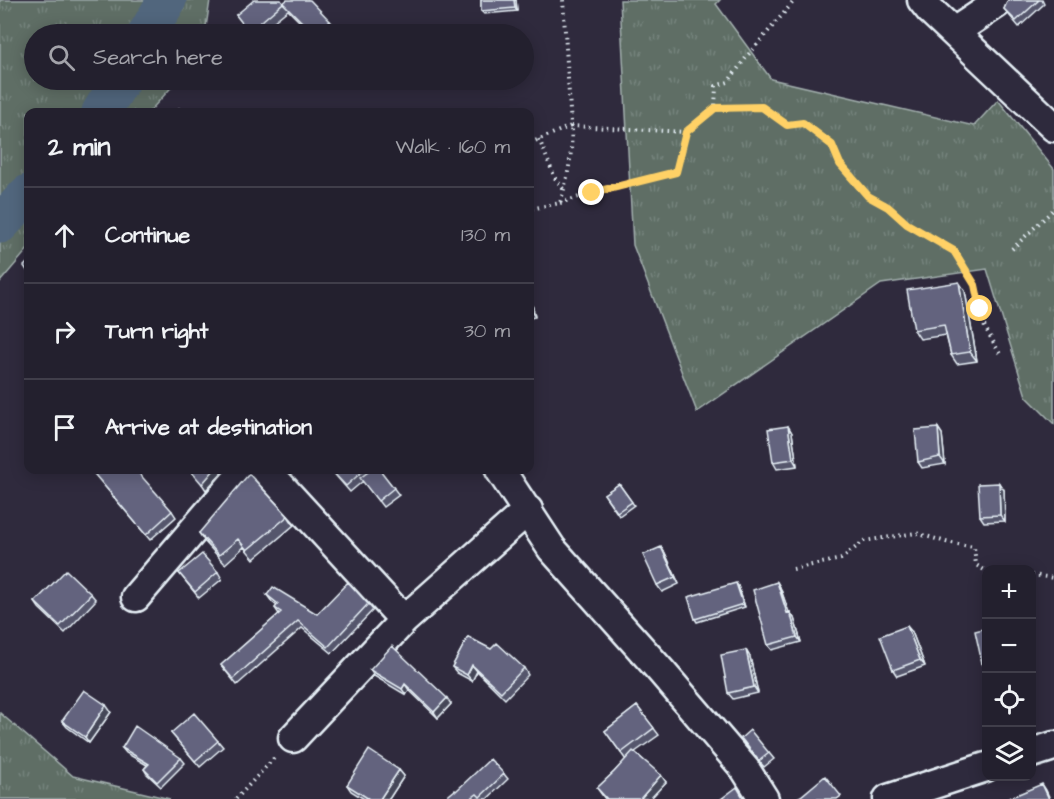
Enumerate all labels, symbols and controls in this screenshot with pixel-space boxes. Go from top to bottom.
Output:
search box [24,24,534,90]
icon: search [45,41,78,74]
text: Search here [93,42,223,73]
text: 2 min [48,129,110,165]
text: Walk · 160 m [395,133,510,161]
route end [578,179,604,205]
icon: ahead [48,219,81,252]
text: Continue [105,220,190,251]
text: 130 m [461,221,510,249]
route start [966,295,992,321]
icon: right [48,315,81,348]
text: Turn right [105,316,208,347]
text: 30 m [464,317,510,345]
icon: arrive [48,411,81,444]
text: Arrive at destination [105,412,312,443]
map controls [982,565,1036,781]
button: + [982,565,1036,619]
button: − [982,619,1036,673]
button: locate [982,673,1036,727]
button: layers [982,727,1036,781]

